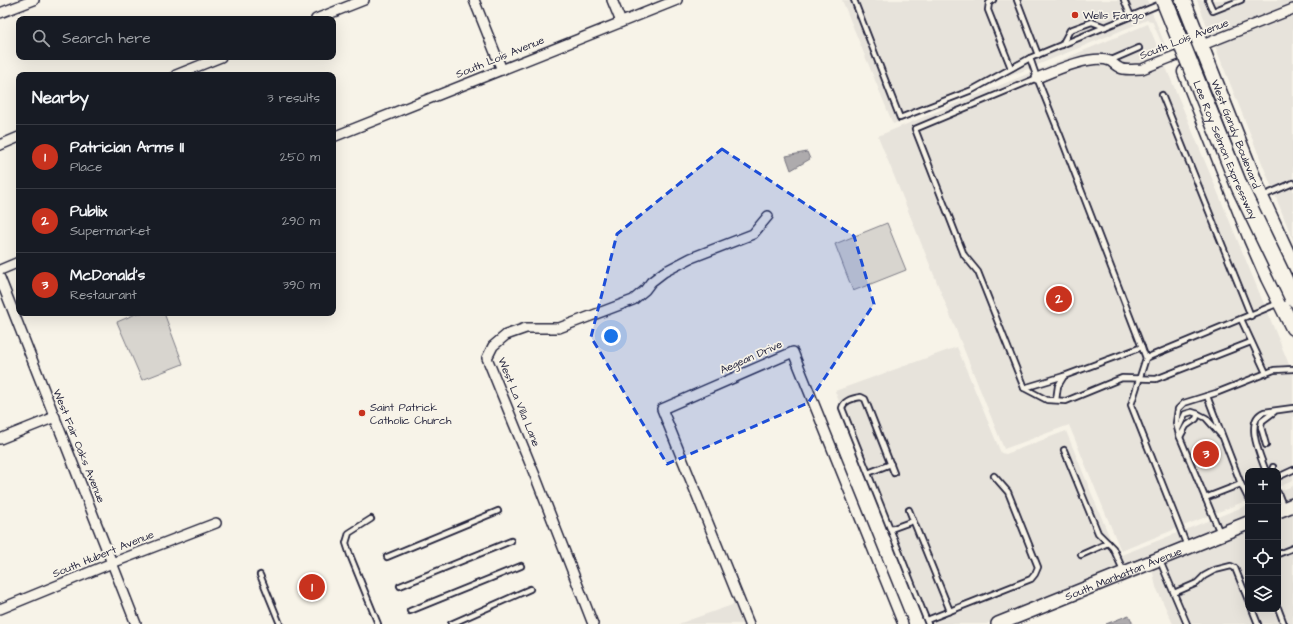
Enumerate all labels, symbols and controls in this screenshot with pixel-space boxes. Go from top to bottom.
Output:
place label: Wells Fargo [1083,8,1145,24]
marker: Wells Fargo [1070,10,1080,20]
street label: South Lois Avenue [1137,15,1231,63]
search box [16,16,336,60]
icon: search [30,27,52,49]
text: Search here [62,28,151,49]
street label: South Lois Avenue [453,32,547,82]
street label: West Gandy Boulevard [1208,77,1264,191]
street label: Lee Roy Selmon Expressway [1190,78,1261,222]
text: Nearby [32,86,89,110]
text: 3 results [267,89,320,107]
text: Patrician Arms II [70,137,184,158]
text: 1 [44,148,46,166]
text: 250 m [280,148,320,166]
text: Place [70,158,102,176]
text: Publix [70,201,107,222]
text: 2 [41,212,49,230]
text: 290 m [282,212,320,230]
text: Supermarket [70,222,151,240]
text: McDonald's [70,265,145,286]
text: 3 [42,276,48,294]
text: 390 m [282,276,320,294]
pin: 2 [1046,284,1072,314]
text: Restaurant [70,286,137,304]
your location [601,326,621,346]
street label: Aegean Drive [718,337,785,378]
street label: West La Villa Lane [494,355,544,449]
street label: West Fair Oaks Avenue [49,387,109,505]
place label: Saint Patrick Catholic Church [370,400,452,428]
marker: Saint Patrick Catholic Church [357,408,367,418]
pin: 3 [1193,439,1219,469]
map controls [1245,468,1281,612]
button: + [1245,468,1281,504]
button: − [1245,504,1281,540]
street label: South Hubert Avenue [50,527,156,581]
button: locate [1245,540,1281,576]
street label: South Manhattan Avenue [1063,543,1184,604]
pin: 1 [299,572,325,602]
button: layers [1245,576,1281,612]

